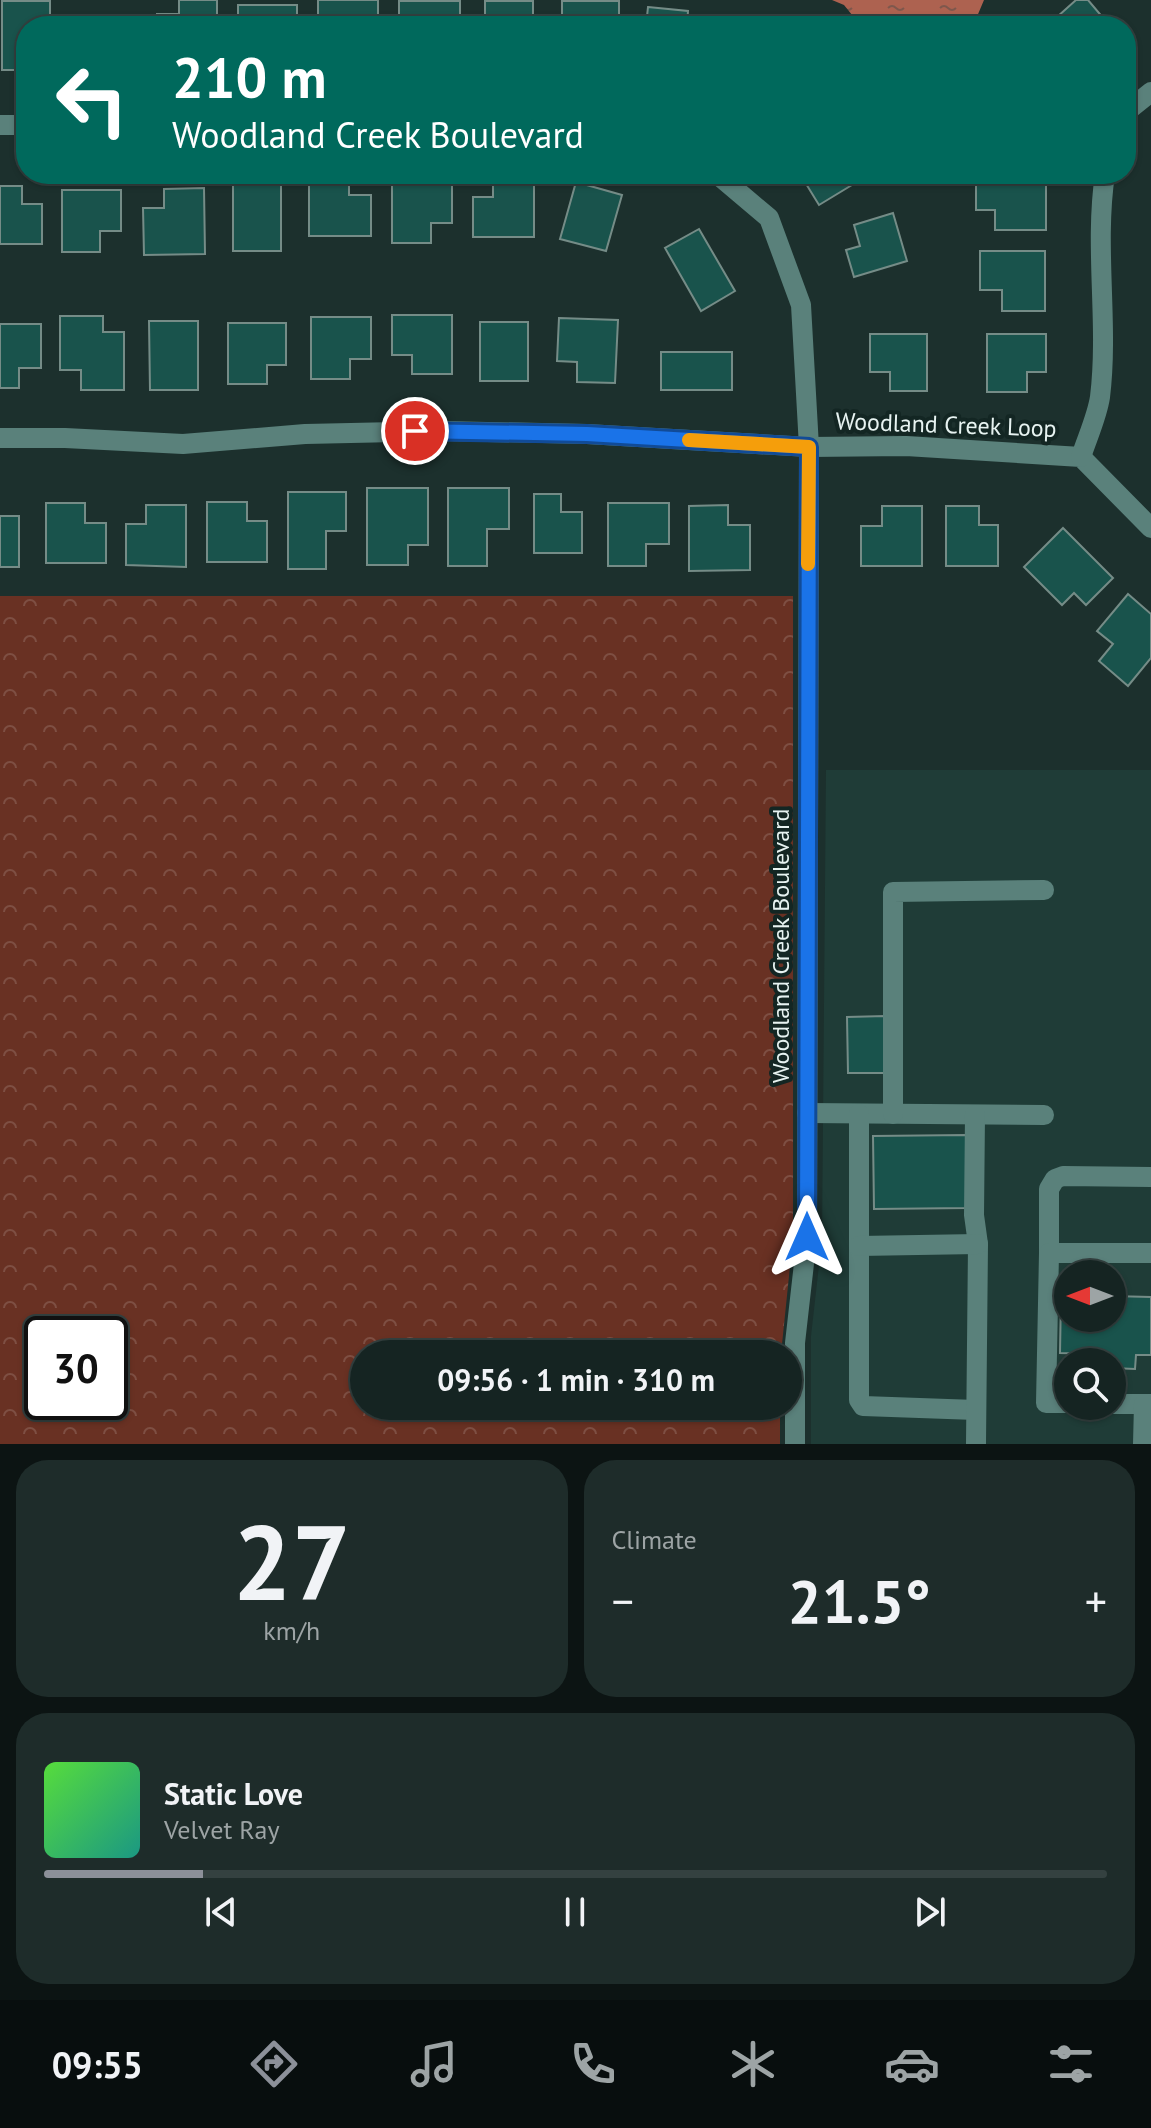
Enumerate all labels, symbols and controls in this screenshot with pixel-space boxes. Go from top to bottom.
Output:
text: 210 m [172,41,327,113]
icon: left [40,48,144,152]
text: Woodland Creek Boulevard [172,111,584,158]
pin [381,397,449,465]
street label: Woodland Creek Loop [835,405,1057,444]
icon: arrive [393,409,437,453]
street label: Woodland Creek Boulevard [765,809,796,1083]
position arrow [765,1195,849,1279]
north arrow [1054,1260,1126,1332]
map controls [1054,1260,1126,1420]
speed limit sign: 30 [24,1316,128,1420]
button: search [1054,1348,1126,1420]
text: 09:56 · 1 min · 310 m [437,1360,715,1399]
text: 27 [233,1494,351,1629]
text: Climate [612,1523,697,1556]
text: 21.5° [788,1562,931,1640]
text: − [612,1572,634,1629]
text: + [1085,1572,1107,1629]
text: km/h [263,1614,320,1647]
text: Static Love [164,1774,303,1813]
text: Velvet Ray [164,1813,280,1846]
icon: previous [199,1890,243,1934]
icon: pause [553,1890,597,1934]
icon: next [908,1890,952,1934]
icon: directions [246,2036,302,2092]
icon: music [406,2036,462,2092]
icon: phone [565,2036,621,2092]
icon: climate [725,2036,781,2092]
icon: car [884,2036,940,2092]
icon: filters [1043,2036,1099,2092]
text: 09:55 [52,2041,143,2088]

